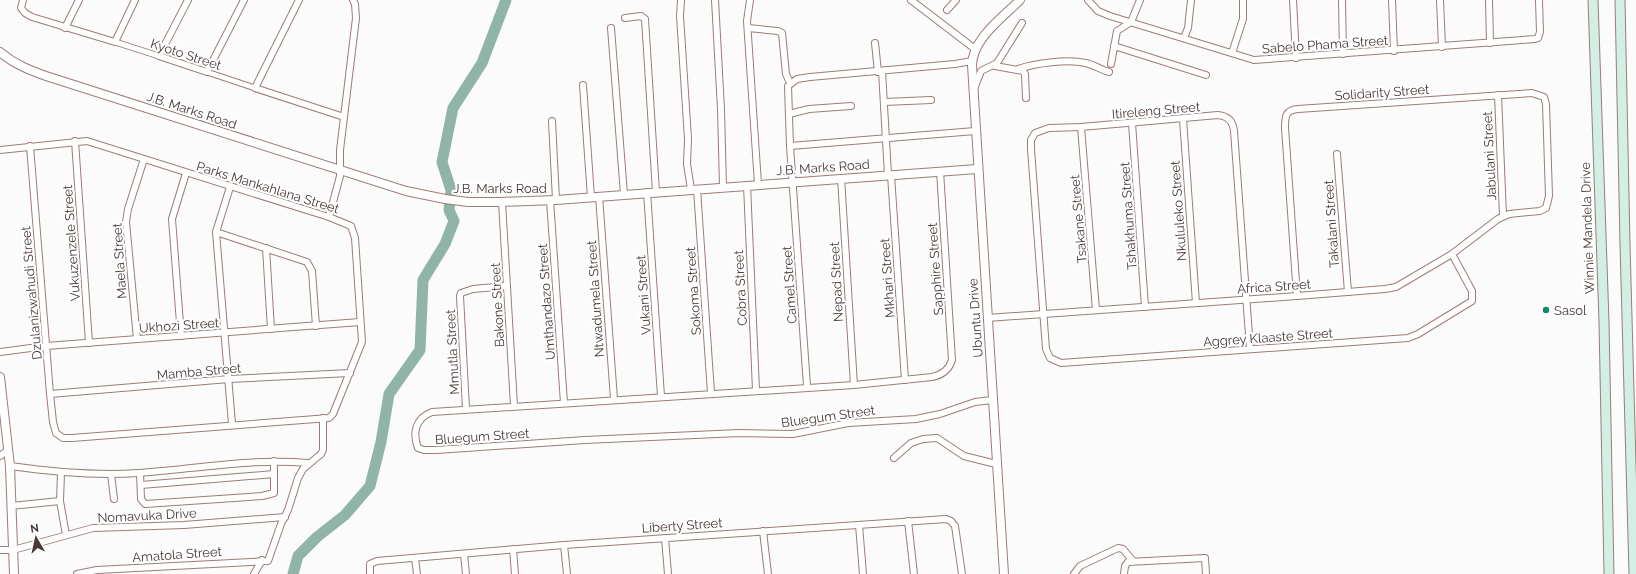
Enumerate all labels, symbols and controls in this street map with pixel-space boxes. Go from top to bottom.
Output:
street label: Sabelo Phama Street [1261,33,1389,56]
street label: Kyoto Street [148,36,224,73]
street label: Solidarity Street [1334,82,1431,103]
street label: J.B. Marks Road [145,89,239,132]
street label: Itireleng Street [1111,99,1201,122]
street label: Jabulani Street [1480,110,1499,201]
street label: J.B. Marks Road [776,157,870,178]
street label: Parks Mankahlana Street [195,159,342,217]
street label: Nkululeko Street [1167,160,1189,262]
street label: Tshakhuma Street [1117,161,1140,270]
street label: Winnie Mandela Drive [1578,161,1597,294]
street label: Tsakane Street [1067,174,1090,264]
street label: Takalani Street [1321,179,1342,268]
street label: J.B. Marks Road [453,181,547,196]
street label: Vukuzenzele Street [60,184,83,302]
street label: Maela Street [109,222,130,299]
street label: Sapphire Street [925,222,946,316]
street label: Dzulanizwahudi Street [18,225,45,360]
street label: Mkhari Street [877,237,898,318]
street label: Ntwadumela Street [584,239,607,358]
street label: Nepad Street [827,241,846,322]
street label: Umthandazo Street [535,243,558,361]
street label: Camel Street [779,245,800,324]
street label: Sokoma Street [683,246,704,336]
street label: Cobra Street [731,249,750,326]
street label: Vukani Street [633,254,654,335]
street label: Bakone Street [488,262,507,348]
street label: Africa Street [1237,276,1312,297]
street label: Ubuntu Drive [965,277,986,358]
place label: Sasol [1554,303,1587,318]
marker: Sasol [1541,305,1551,315]
street label: Mmutla Street [443,308,462,395]
street label: Ukhozi Street [138,315,220,336]
street label: Aggrey Klaaste Street [1203,325,1334,350]
street label: Mamba Street [156,360,243,383]
street label: Bluegum Street [780,402,877,431]
street label: Bluegum Street [434,426,530,447]
street label: Nomavuka Drive [97,505,197,526]
street label: Liberty Street [641,515,724,536]
north arrow [16,518,56,558]
text: N [29,522,40,536]
street label: Amatola Street [132,544,223,565]

